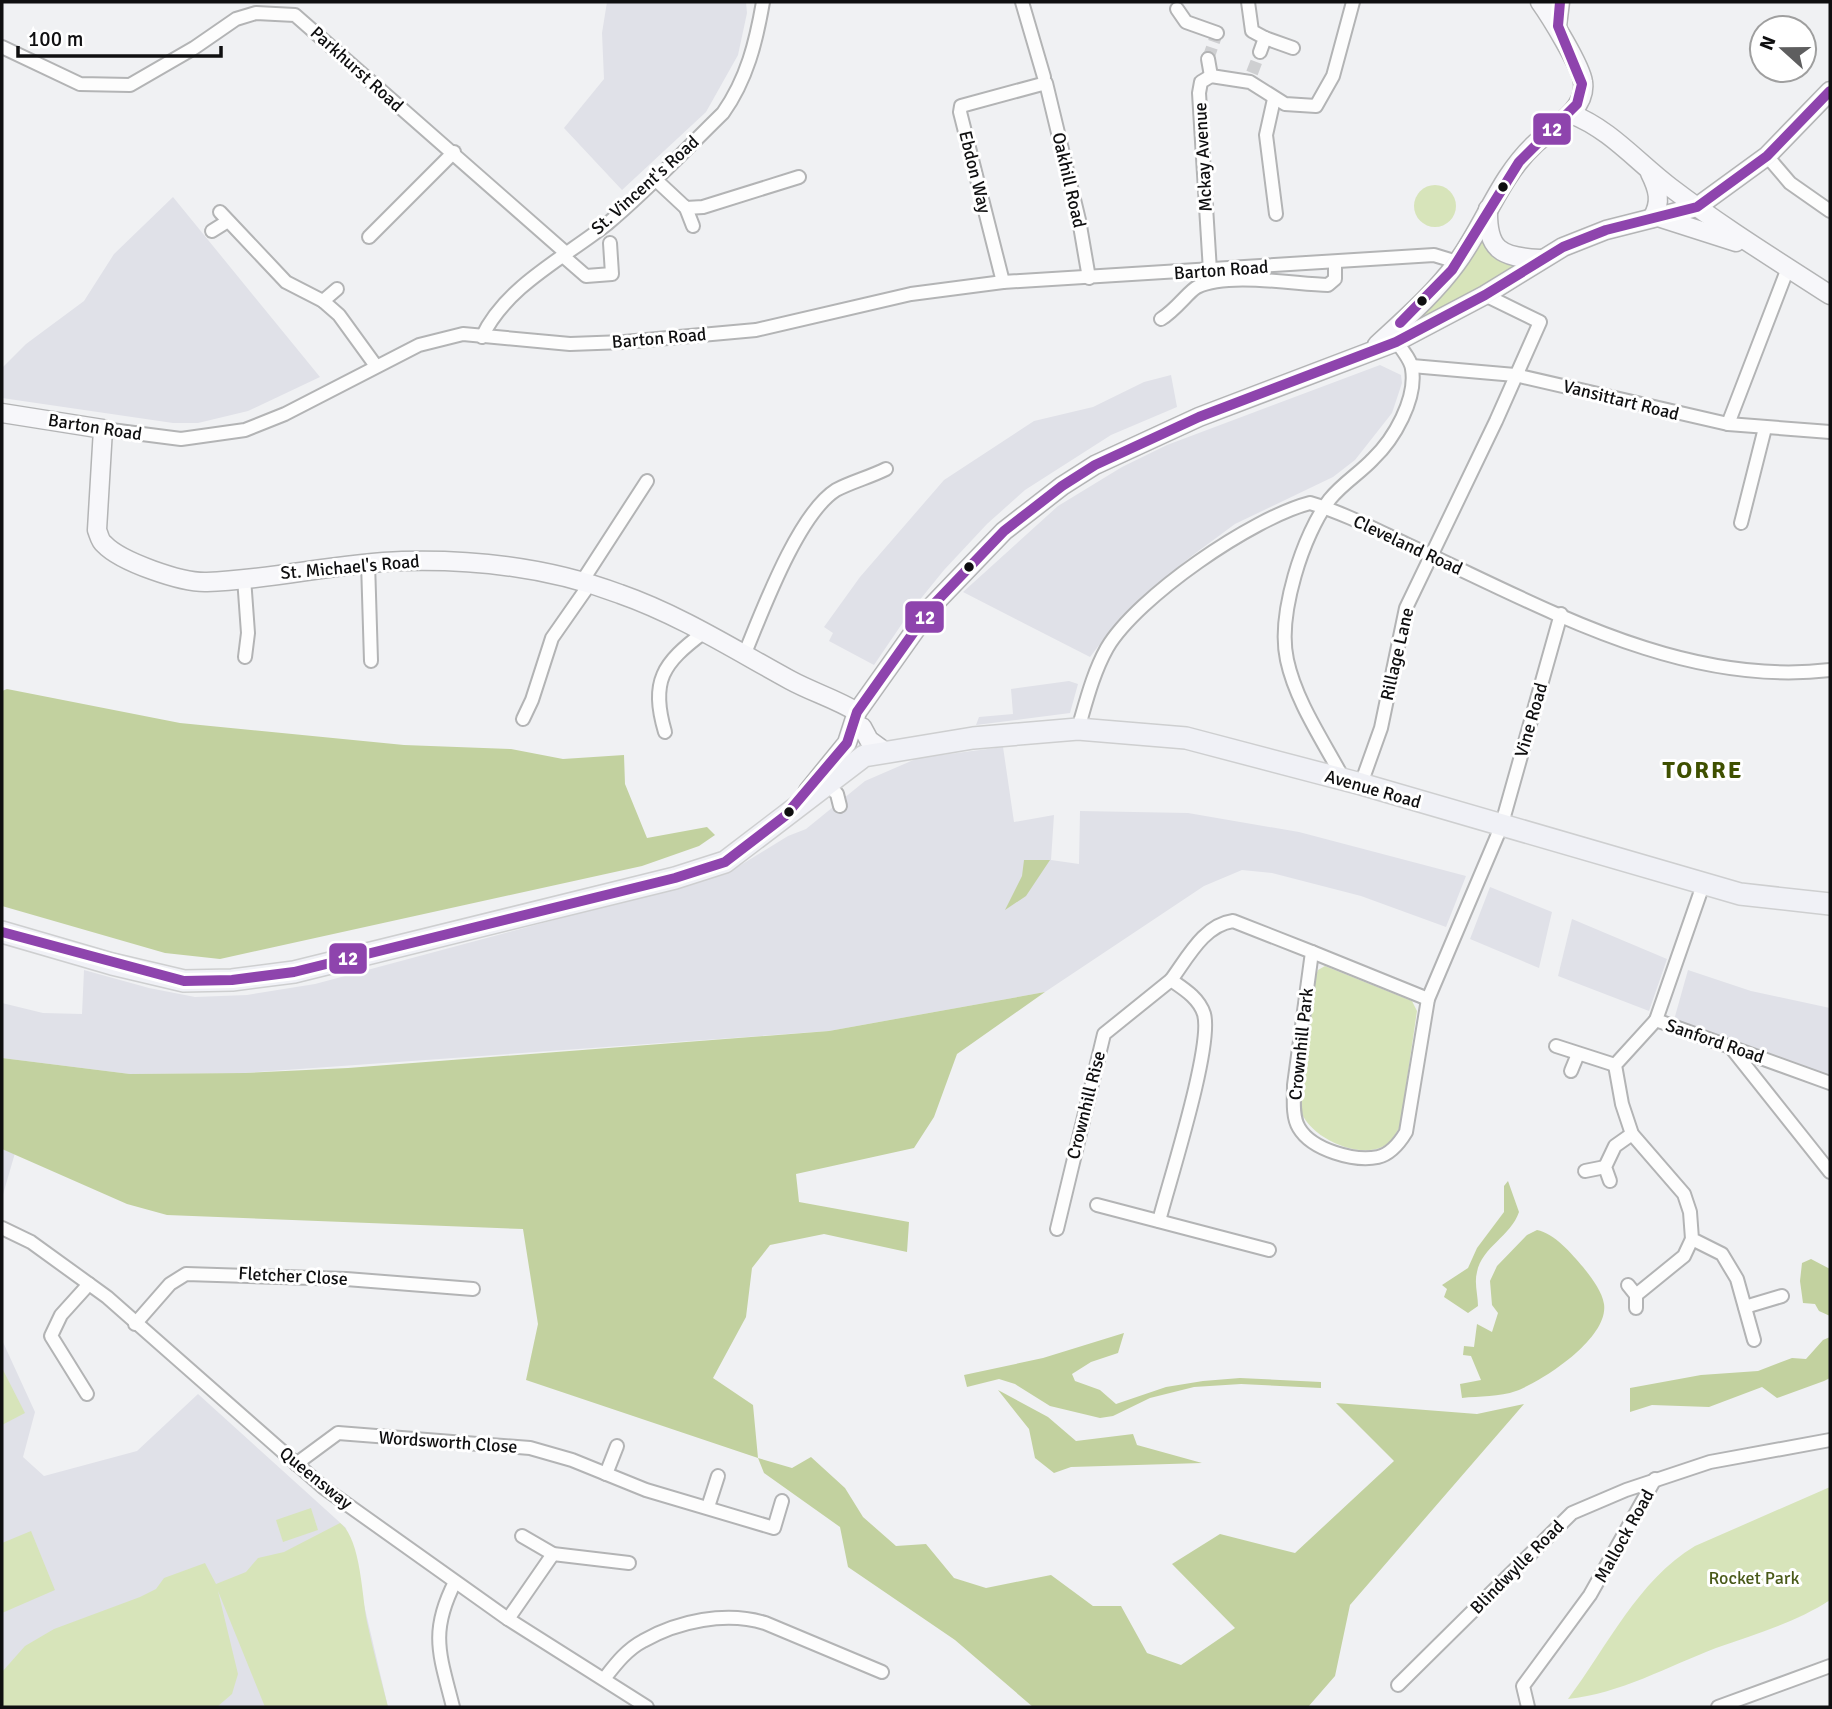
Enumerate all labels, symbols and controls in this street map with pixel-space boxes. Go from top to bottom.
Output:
scale bar [18,14,220,58]
north arrow [1748,14,1818,84]
street label: Parkhurst Road [306,22,408,116]
text: 100 m [28,26,83,52]
text: N [1754,33,1782,54]
street label: Mckay Avenue [1189,102,1217,212]
line badge: 12 [1532,112,1572,146]
text: 12 [1542,118,1562,142]
street label: Ebdon Way [954,128,996,216]
street label: Oakhill Road [1047,130,1091,230]
street label: St. Vincent's Road [587,131,703,239]
unlabelled marker [1496,180,1510,194]
street label: Barton Road [1173,256,1269,284]
unlabelled marker [1415,294,1429,308]
street label: Barton Road [611,323,707,353]
street label: Vansittart Road [1561,375,1681,425]
street label: Barton Road [46,409,144,445]
street label: Cleveland Road [1350,510,1466,580]
street label: St. Michael's Road [280,550,420,584]
unlabelled marker [962,560,976,574]
line badge: 12 [904,600,945,634]
street label: Rillage Lane [1376,605,1418,703]
text: 12 [915,606,935,630]
street label: Vine Road [1510,680,1552,760]
district label: TORRE [1662,755,1744,785]
street label: Avenue Road [1322,765,1424,813]
unlabelled marker [782,805,796,819]
line badge: 12 [328,942,368,975]
text: 12 [338,947,358,971]
street label: Crownhill Park [1284,987,1318,1101]
street label: Sanford Road [1663,1014,1767,1068]
street label: Crownhill Rise [1062,1049,1110,1161]
street label: Fletcher Close [238,1262,348,1290]
street label: Wordsworth Close [378,1426,518,1458]
street label: Queensway [275,1442,357,1514]
street label: Mallock Road [1589,1486,1659,1586]
street label: Blindwylle Road [1466,1516,1568,1618]
park label: Rocket Park [1709,1567,1799,1589]

